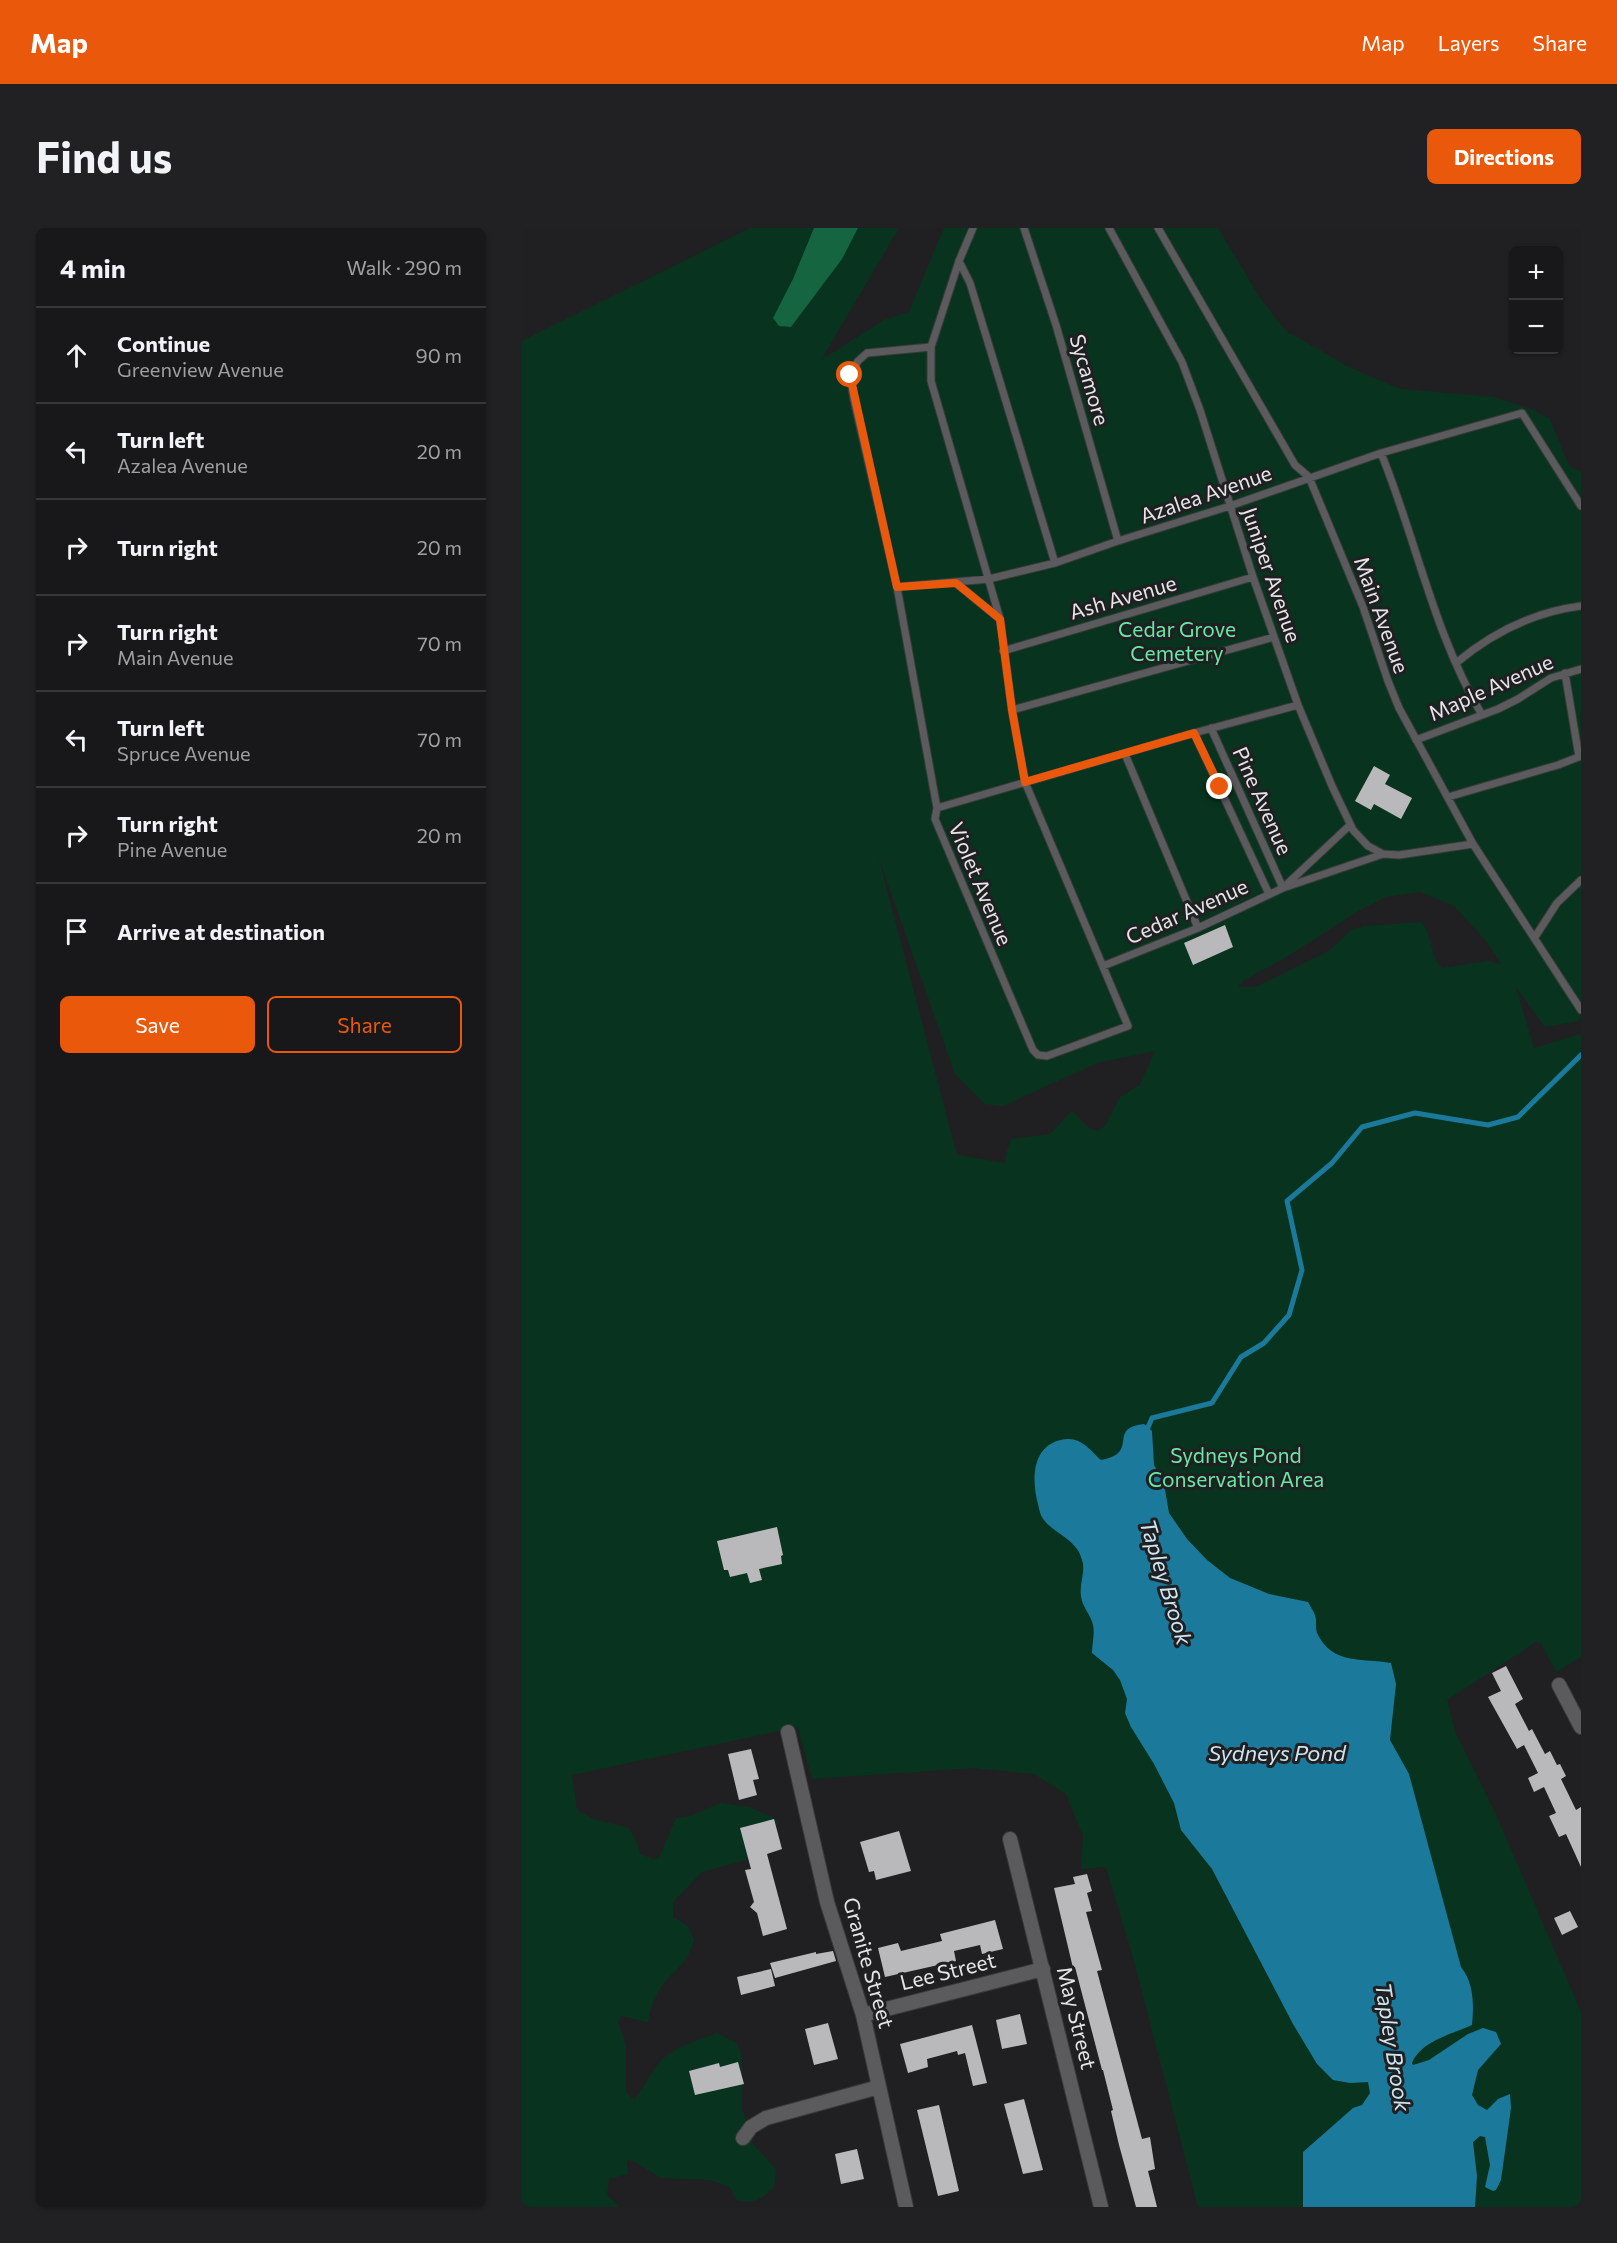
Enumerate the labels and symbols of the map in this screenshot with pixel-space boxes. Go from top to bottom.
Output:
street label: Sycamore [1066,331,1115,428]
route start [836,361,862,387]
street label: Azalea Avenue [1137,459,1275,528]
street label: Juniper Avenue [1238,504,1307,645]
street label: Main Avenue [1350,553,1415,676]
street label: Ash Avenue [1066,569,1179,624]
park label: Cedar Grove Cemetery [1118,616,1236,665]
street label: Maple Avenue [1424,648,1557,725]
street label: Pine Avenue [1228,742,1298,858]
route end [1206,773,1232,799]
street label: Violet Avenue [944,818,1019,949]
street label: Cedar Avenue [1121,873,1251,949]
park label: Sydneys Pond Conservation Area [1148,1442,1324,1491]
water label: Tapley Brook [1135,1516,1199,1649]
water label: Sydneys Pond [1208,1739,1347,1766]
street label: Granite Street [839,1894,900,2031]
street label: Lee Street [897,1947,998,1994]
street label: May Street [1053,1964,1102,2072]
water label: Tapley Brook [1370,1981,1417,2114]

